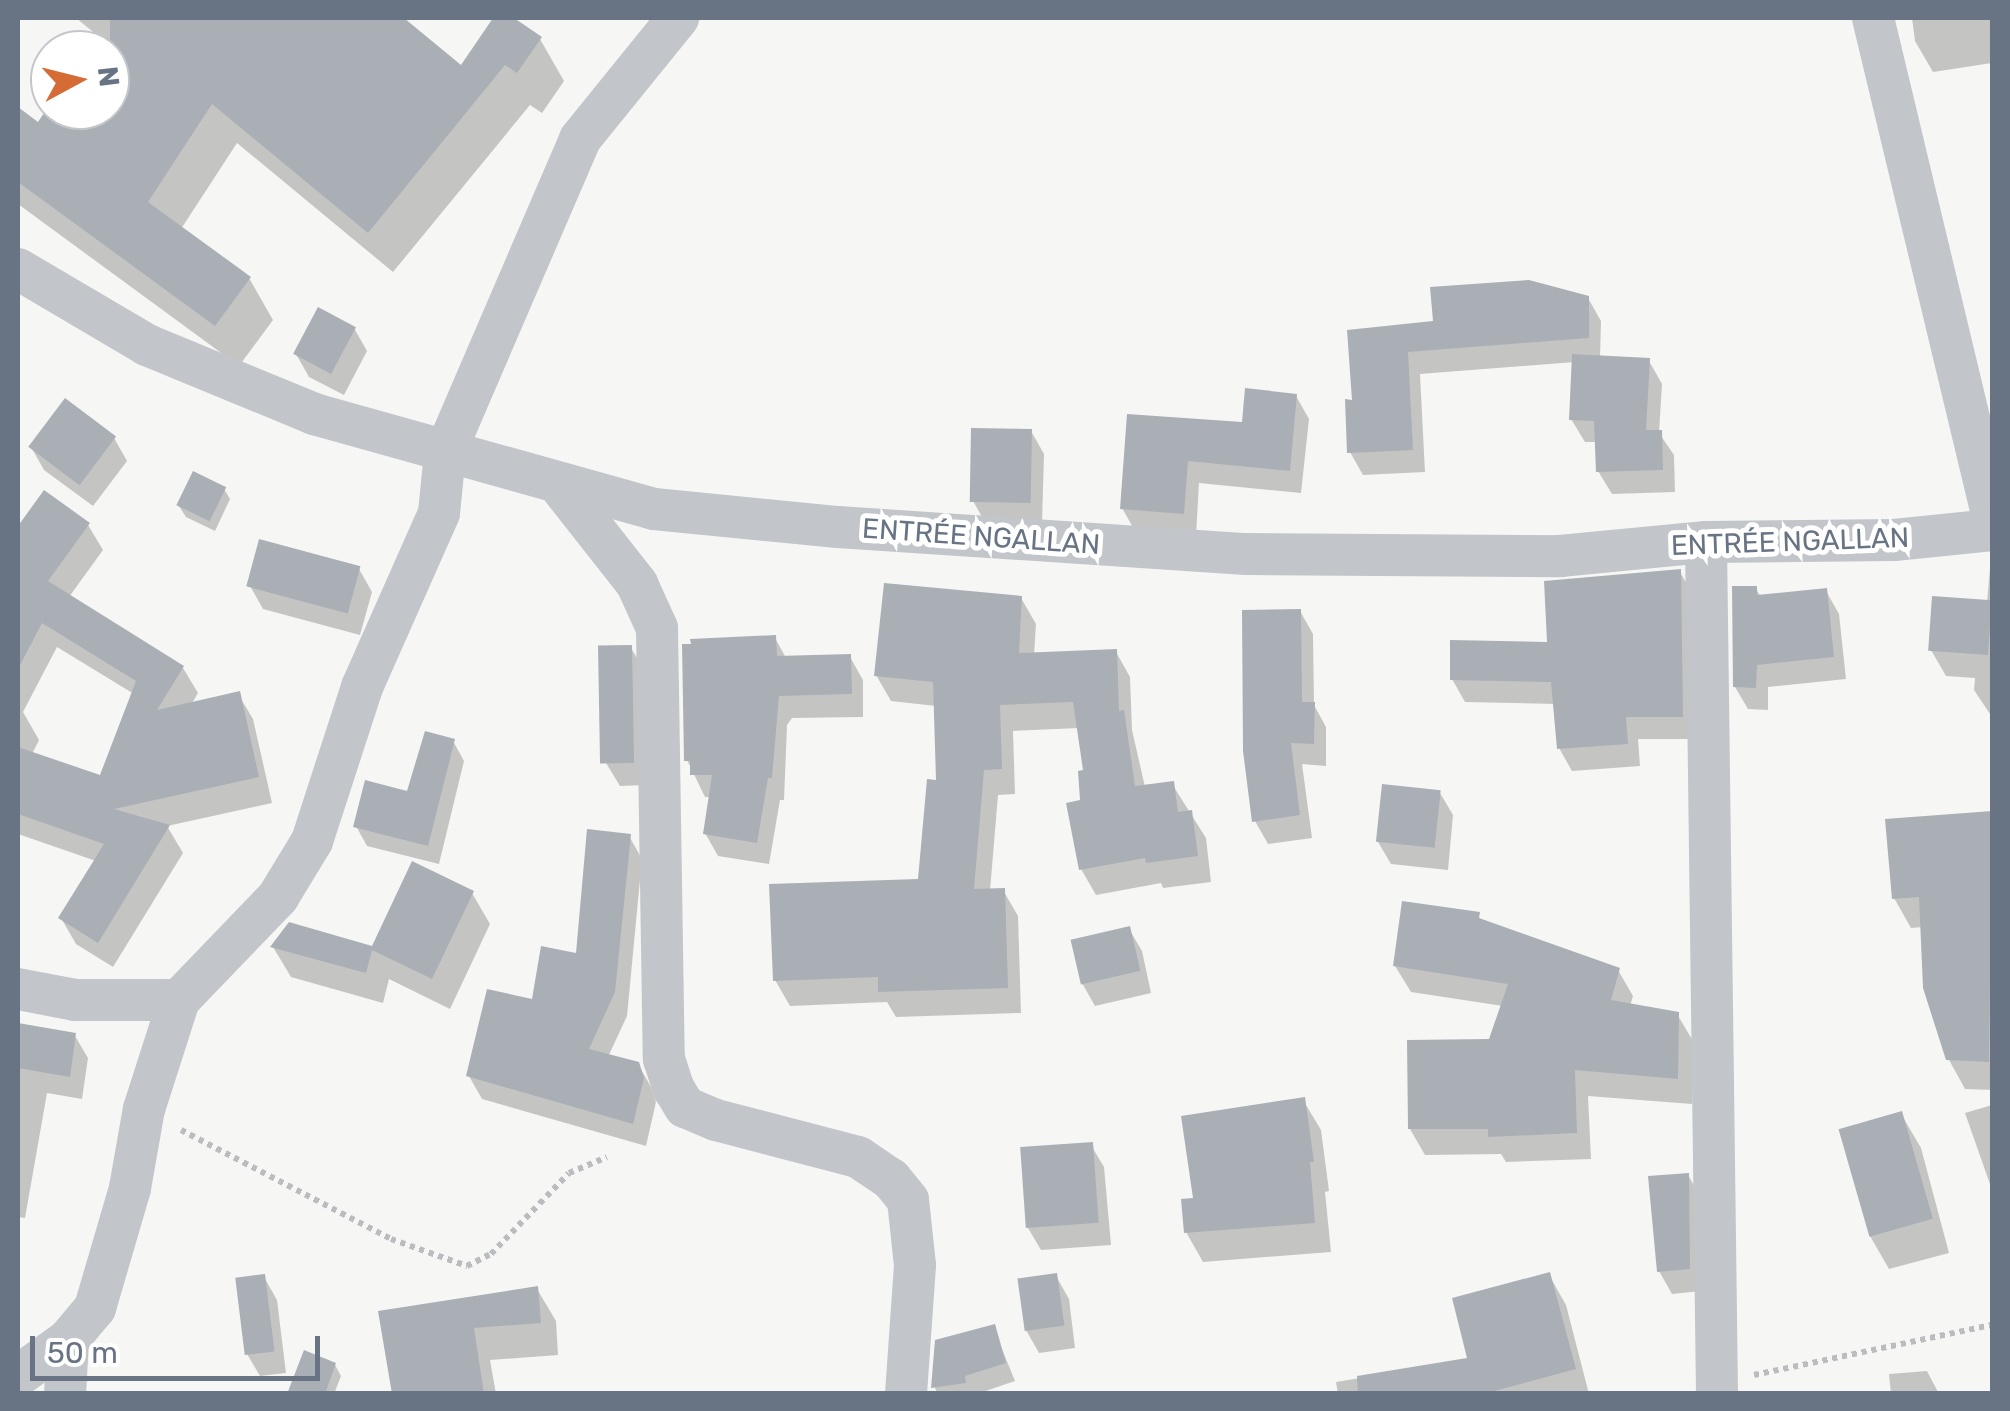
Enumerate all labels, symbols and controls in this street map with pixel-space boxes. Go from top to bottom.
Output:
north arrow [30,30,130,130]
text: N [91,65,126,89]
street label: ENTRÉE NGALLAN [861,512,1101,562]
street label: ENTRÉE NGALLAN [1670,521,1910,563]
scale bar [35,1316,325,1378]
text: 50 m [47,1335,118,1371]

